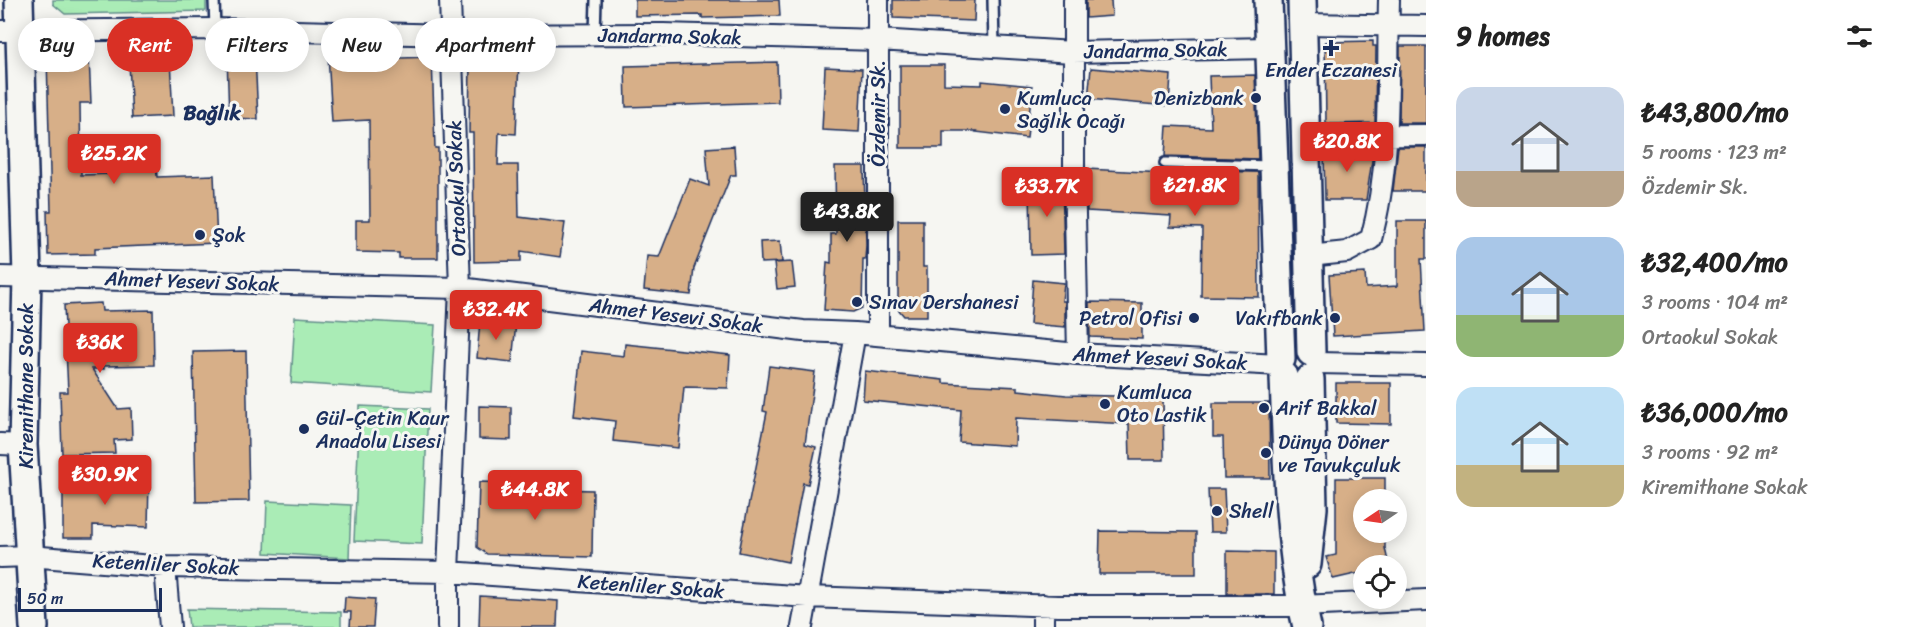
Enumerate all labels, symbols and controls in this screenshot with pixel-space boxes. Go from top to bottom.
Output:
text: 9 homes [1456,13,1550,59]
chip: Buy [18,18,95,72]
chip: Rent [107,18,193,72]
chip: Filters [205,18,309,72]
chip: New [321,18,403,72]
chip: Apartment [415,18,556,72]
street label: Jandarma Sokak [597,18,742,55]
icon: filters [1843,20,1876,53]
street label: Jandarma Sokak [1083,32,1228,69]
marker: Ender Eczanesi [1324,41,1338,55]
place label: Ender Eczanesi [1265,53,1398,88]
street label: Özdemir Sk. [861,60,896,166]
place label: Kumluca Sağlık Ocağı [1017,81,1125,139]
place label: Denizbank [1154,81,1244,116]
text: ₺43,800/mo [1642,89,1788,135]
marker: Denizbank [1249,91,1263,105]
district label: Bağlık [183,94,242,132]
marker: Kumluca Sağlık Ocağı [998,102,1012,116]
icon: home [1504,111,1576,183]
street label: Ortaokul Sokak [437,119,476,257]
pin: ₺20.8K [1298,122,1396,173]
text: ₺20.8K [1314,124,1380,159]
pin: ₺25.2K [65,134,163,185]
text: 5 rooms · 123 m² [1642,135,1787,170]
text: ₺25.2K [82,136,146,171]
pin: ₺21.8K [1146,166,1244,217]
pin: ₺33.7K [998,167,1096,218]
text: ₺21.8K [1164,168,1226,203]
text: ₺33.7K [1016,169,1078,204]
text: Özdemir Sk. [1642,170,1749,205]
pin: ₺43.8K [798,192,896,243]
text: ₺43.8K [815,194,879,229]
place label: Şok [212,218,246,253]
marker: Şok [193,228,207,242]
text: ₺32,400/mo [1642,239,1788,285]
street label: Ahmet Yesevi Sokak [103,261,280,302]
icon: home [1504,261,1576,333]
place label: Sınav Dershanesi [869,285,1020,320]
text: 3 rooms · 104 m² [1642,285,1788,320]
street label: Ahmet Yesevi Sokak [586,287,765,344]
pin: ₺32.4K [447,290,545,341]
text: ₺32.4K [464,292,528,327]
marker: Sınav Dershanesi [850,295,864,309]
place label: Petrol Ofisi [1079,301,1182,336]
place label: Vakıfbank [1235,301,1323,336]
street label: Kiremithane Sokak [9,303,44,469]
marker: Petrol Ofisi [1187,311,1201,325]
marker: Vakıfbank [1328,311,1342,325]
text: Ortaokul Sokak [1642,320,1778,355]
pin: ₺36K [64,323,136,374]
text: ₺36K [77,325,123,360]
street label: Ahmet Yesevi Sokak [1071,336,1248,381]
place label: Kumluca Oto Lastik [1117,375,1207,433]
text: ₺36,000/mo [1642,389,1788,435]
place label: Arif Bakkal [1275,391,1378,426]
marker: Kumluca Oto Lastik [1098,397,1112,411]
place label: Gül-Çetin Kaur Anadolu Lisesi [315,401,450,459]
marker: Arif Bakkal [1257,401,1271,415]
icon: home [1504,411,1576,483]
marker: Gül-Çetin Kaur Anadolu Lisesi [297,422,311,436]
place label: Dünya Döner ve Tavukçuluk [1278,425,1401,483]
text: 3 rooms · 92 m² [1642,435,1778,470]
marker: Dünya Döner ve Tavukçuluk [1259,446,1273,460]
pin: ₺30.9K [56,455,154,506]
text: ₺30.9K [72,457,138,492]
pin: ₺44.8K [486,470,584,521]
text: Kiremithane Sokak [1642,470,1808,505]
text: ₺44.8K [502,472,568,507]
north arrow [1353,489,1407,543]
map controls [1353,489,1407,609]
place label: Shell [1229,494,1274,529]
marker: Shell [1210,504,1224,518]
street label: Ketenliler Sokak [92,543,241,586]
button: locate [1353,555,1407,609]
street label: Ketenliler Sokak [577,564,726,609]
text: 50 m [27,584,63,613]
scale bar [18,585,162,612]

